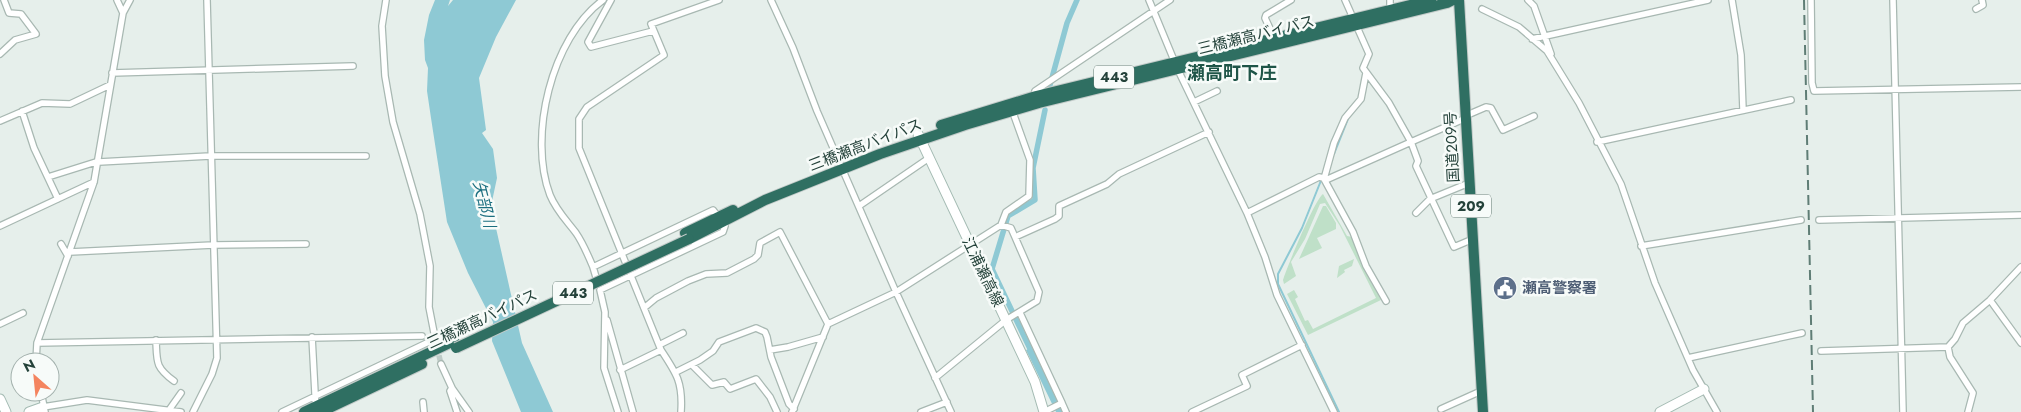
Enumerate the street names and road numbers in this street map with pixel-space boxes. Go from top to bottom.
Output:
street label: 三橋瀬高バイパス [1195,10,1317,60]
road number: 443 [1094,66,1134,88]
street label: 国道209号 [1439,111,1465,183]
street label: 三橋瀬高バイパス [805,113,925,177]
road number: 209 [1451,195,1491,218]
street label: 江浦瀬高線 [957,233,1009,311]
road number: 443 [553,282,593,304]
street label: 三橋瀬高バイパス [423,284,541,354]

